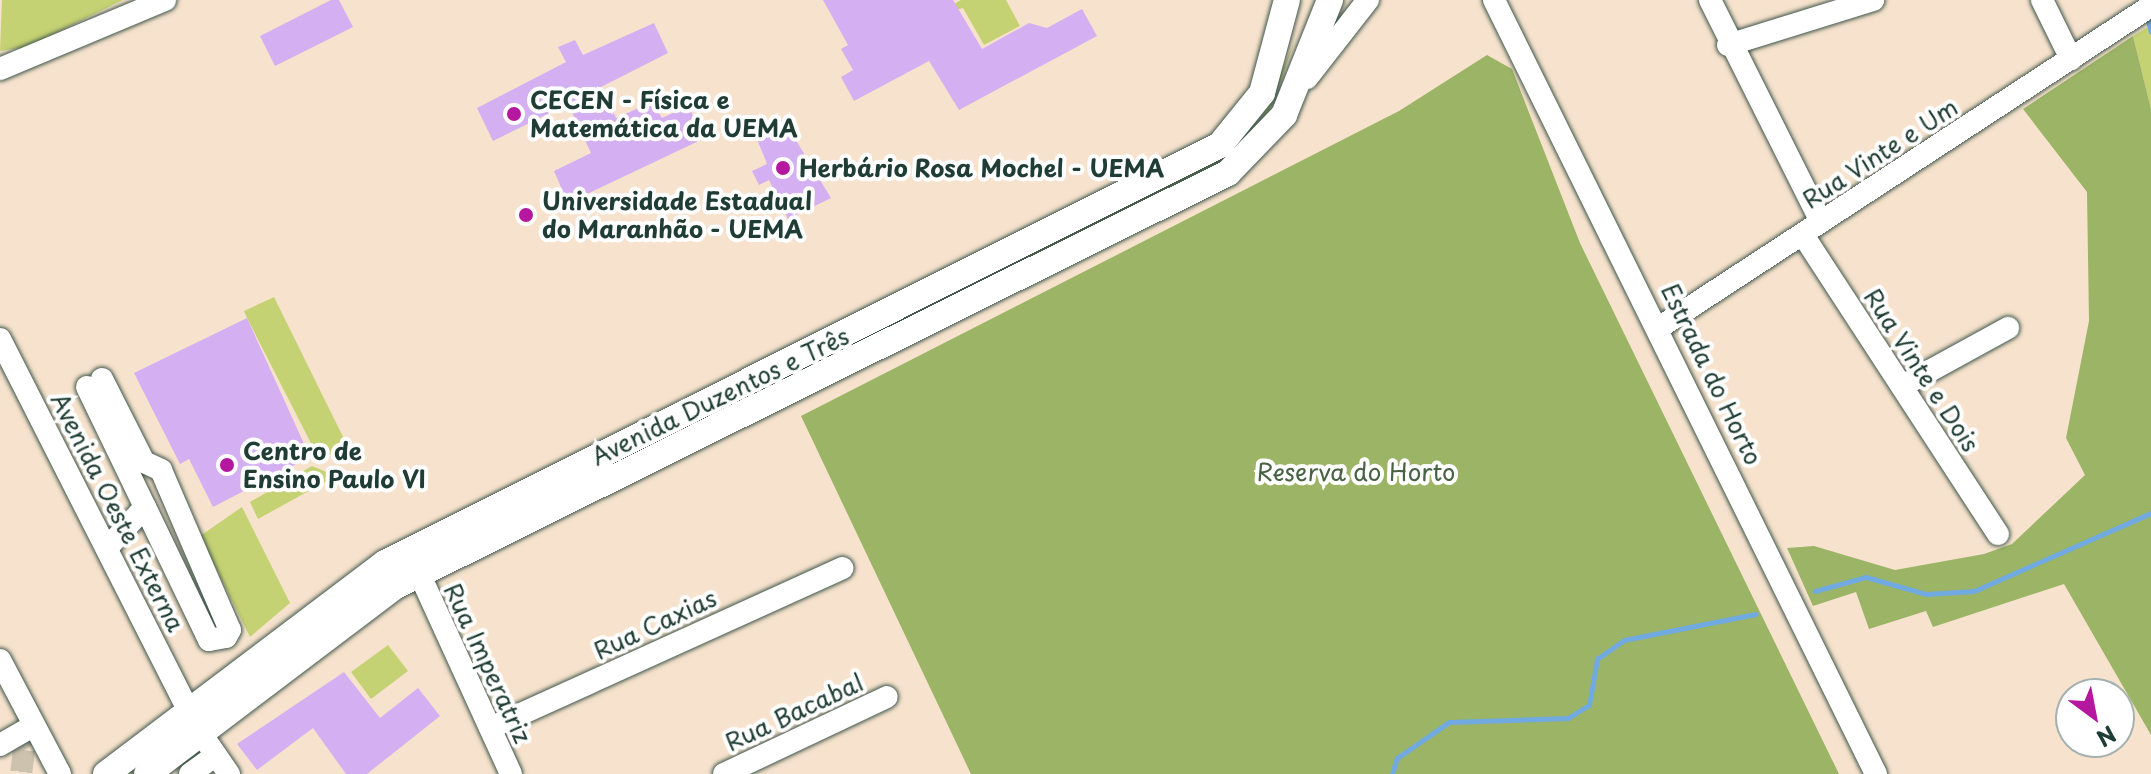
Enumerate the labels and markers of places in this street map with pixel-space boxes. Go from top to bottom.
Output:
place label: CECEN - Física e Matemática da UEMA [530,86,801,142]
marker: CECEN - Física e Matemática da UEMA [505,105,523,123]
place label: Herbário Rosa Mochel - UEMA [799,154,1164,182]
marker: Herbário Rosa Mochel - UEMA [774,159,792,177]
place label: Universidade Estadual do Maranhão - UEMA [542,187,812,243]
marker: Universidade Estadual do Maranhão - UEMA [517,206,535,224]
place label: Centro de Ensino Paulo VI [243,437,426,493]
marker: Centro de Ensino Paulo VI [218,456,236,474]

